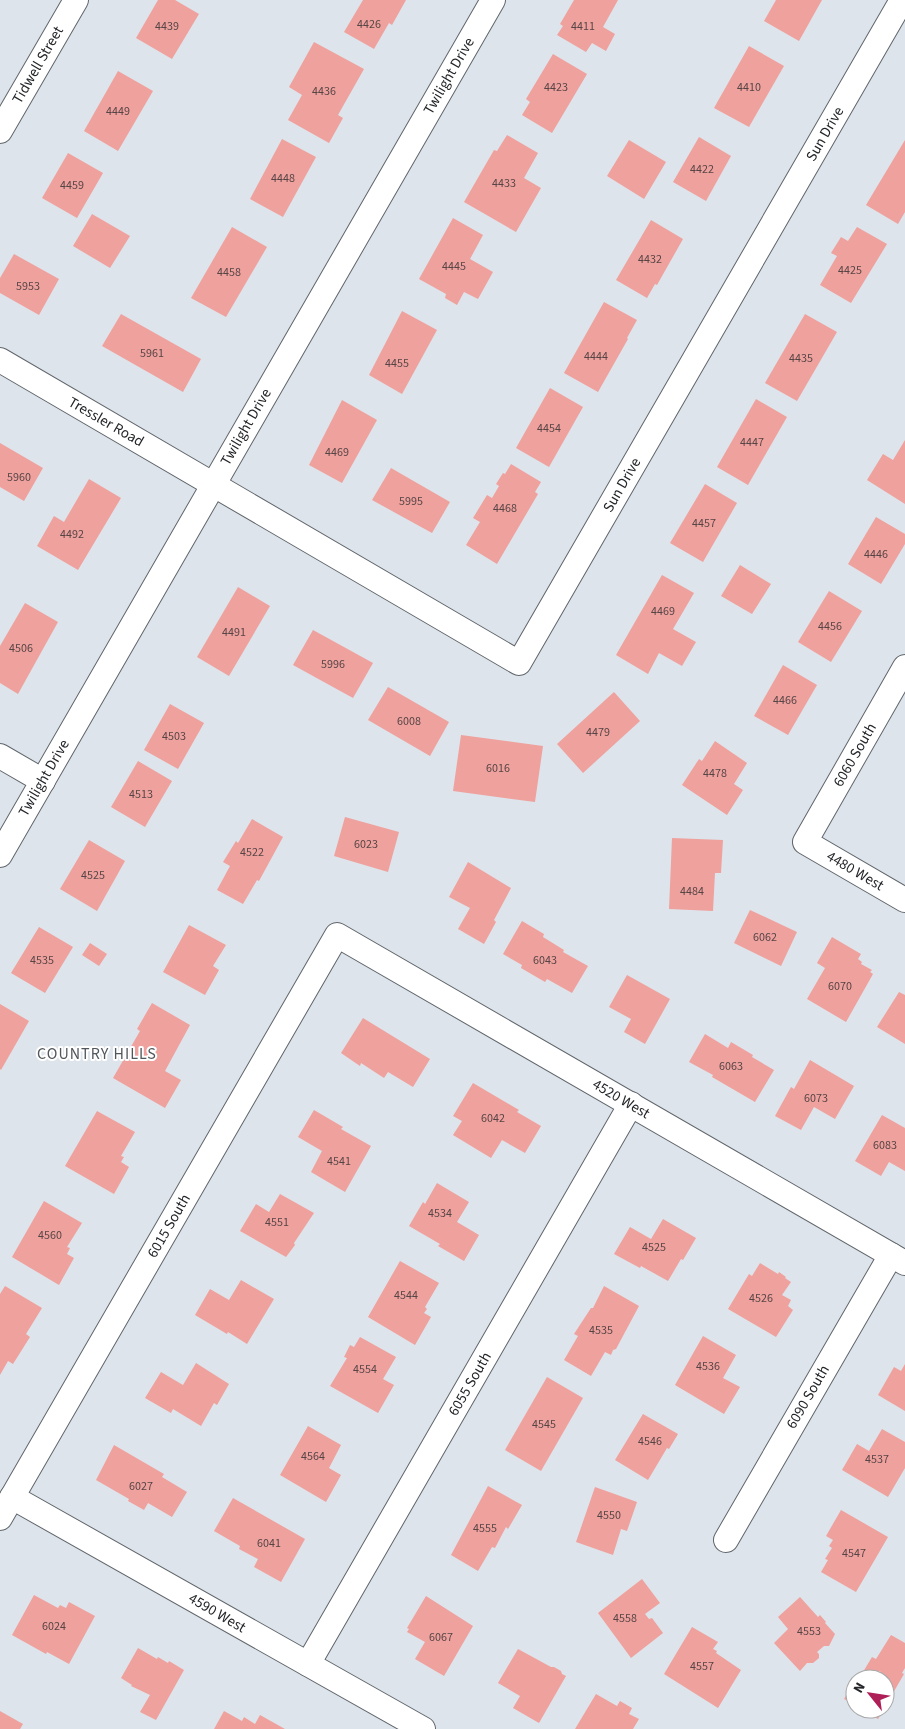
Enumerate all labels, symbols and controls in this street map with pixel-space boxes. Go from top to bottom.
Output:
house number: 4426 [357,16,381,33]
house number: 4439 [155,18,179,35]
house number: 4411 [571,18,595,35]
street label: Tidwell Street [7,22,69,108]
street label: Twilight Drive [418,34,480,118]
house number: 4423 [544,79,568,96]
house number: 4410 [737,79,761,96]
house number: 4436 [312,83,336,100]
house number: 4449 [106,103,130,120]
street label: Sun Drive [801,103,849,165]
house number: 4422 [690,161,714,178]
house number: 4448 [271,170,295,187]
house number: 4433 [492,175,516,192]
house number: 4459 [60,177,84,194]
house number: 4432 [638,251,662,268]
house number: 4445 [442,258,466,275]
house number: 4425 [838,262,862,279]
house number: 4458 [217,264,241,281]
house number: 5953 [16,278,40,295]
house number: 5961 [140,345,164,362]
house number: 4444 [584,348,608,365]
house number: 4435 [789,350,813,367]
house number: 4455 [385,355,409,372]
street label: Twilight Drive [215,385,277,469]
street label: Tressler Road [64,392,148,452]
house number: 4454 [537,420,561,437]
house number: 4447 [740,434,764,451]
house number: 4469 [325,444,349,461]
street label: Sun Drive [598,454,646,516]
house number: 5960 [7,469,31,486]
house number: 5995 [399,493,423,510]
house number: 4468 [493,500,517,517]
house number: 4457 [692,515,716,532]
house number: 4492 [60,526,84,543]
house number: 4446 [864,546,888,563]
house number: 4469 [651,603,675,620]
house number: 4456 [818,618,842,635]
house number: 4491 [222,624,246,641]
house number: 4506 [9,640,33,657]
house number: 5996 [321,656,345,673]
house number: 4466 [773,692,797,709]
house number: 6008 [397,713,421,730]
street label: 6060 South [828,719,882,791]
house number: 4479 [586,724,610,741]
house number: 4503 [162,728,186,745]
street label: Twilight Drive [13,736,75,820]
house number: 6016 [486,760,510,777]
house number: 4478 [703,765,727,782]
house number: 4513 [129,786,153,803]
house number: 6023 [354,836,378,853]
house number: 4522 [240,844,264,861]
street label: 4480 West [822,846,888,896]
house number: 4525 [81,867,105,884]
house number: 4484 [680,883,704,900]
house number: 6062 [753,929,777,946]
house number: 4535 [30,952,54,969]
house number: 6043 [533,952,557,969]
house number: 6070 [828,978,852,995]
district label: COUNTRY HILLS [37,1043,157,1065]
house number: 6063 [719,1058,743,1075]
street label: 4520 West [588,1074,654,1124]
house number: 6073 [804,1090,828,1107]
house number: 6042 [481,1110,505,1127]
house number: 6083 [873,1137,897,1154]
house number: 4541 [327,1153,351,1170]
street label: 6015 South [142,1190,196,1262]
house number: 4534 [428,1205,452,1222]
house number: 4551 [265,1214,289,1231]
house number: 4560 [38,1227,62,1244]
house number: 4525 [642,1239,666,1256]
house number: 4544 [394,1287,418,1304]
house number: 4526 [749,1290,773,1307]
house number: 4535 [589,1322,613,1339]
street label: 6055 South [443,1348,497,1420]
house number: 4536 [696,1358,720,1375]
house number: 4554 [353,1361,377,1378]
street label: 6090 South [781,1361,835,1433]
house number: 4545 [532,1416,556,1433]
house number: 4546 [638,1433,662,1450]
house number: 4564 [301,1448,325,1465]
house number: 4537 [865,1451,889,1468]
house number: 6027 [129,1478,153,1495]
house number: 4550 [597,1507,621,1524]
house number: 4555 [473,1520,497,1537]
house number: 6041 [257,1535,281,1552]
house number: 4547 [842,1545,866,1562]
street label: 4590 West [184,1588,250,1638]
house number: 4558 [613,1610,637,1627]
house number: 6024 [42,1618,66,1635]
house number: 4553 [797,1623,821,1640]
house number: 6067 [429,1629,453,1646]
house number: 4557 [690,1658,714,1675]
north arrow [845,1669,895,1719]
text: N [849,1679,871,1697]

